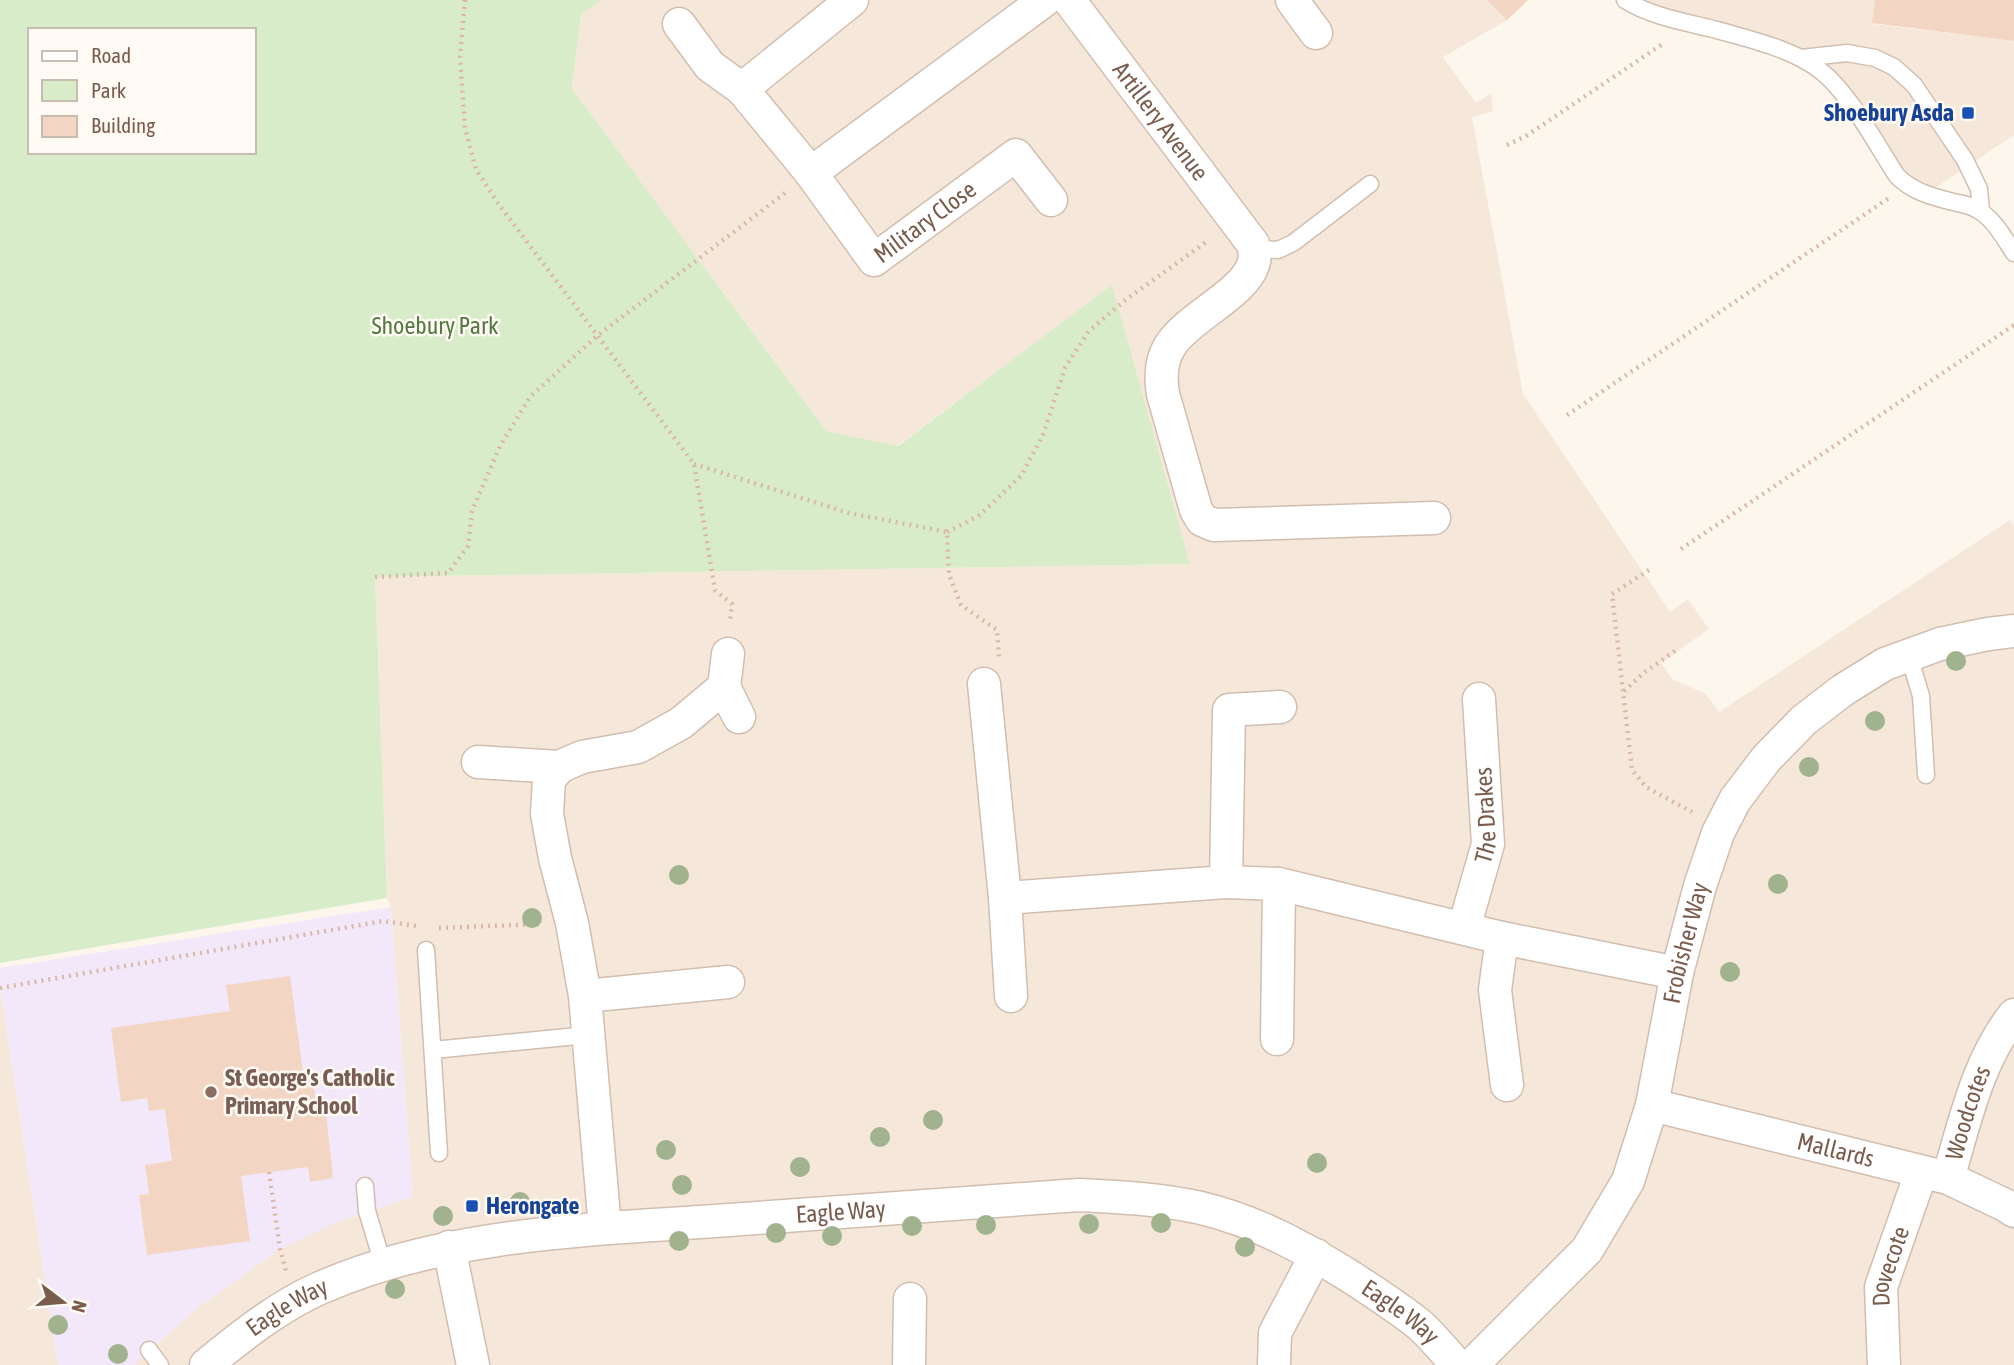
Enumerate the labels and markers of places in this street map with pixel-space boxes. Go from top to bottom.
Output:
place label: Shoebury Asda [1824,99,1954,126]
marker: Shoebury Asda [1960,105,1976,121]
place label: St George's Catholic Primary School [225,1064,395,1119]
marker: St George's Catholic Primary School [203,1084,219,1100]
place label: Herongate [486,1192,580,1219]
marker: Herongate [464,1198,480,1214]

